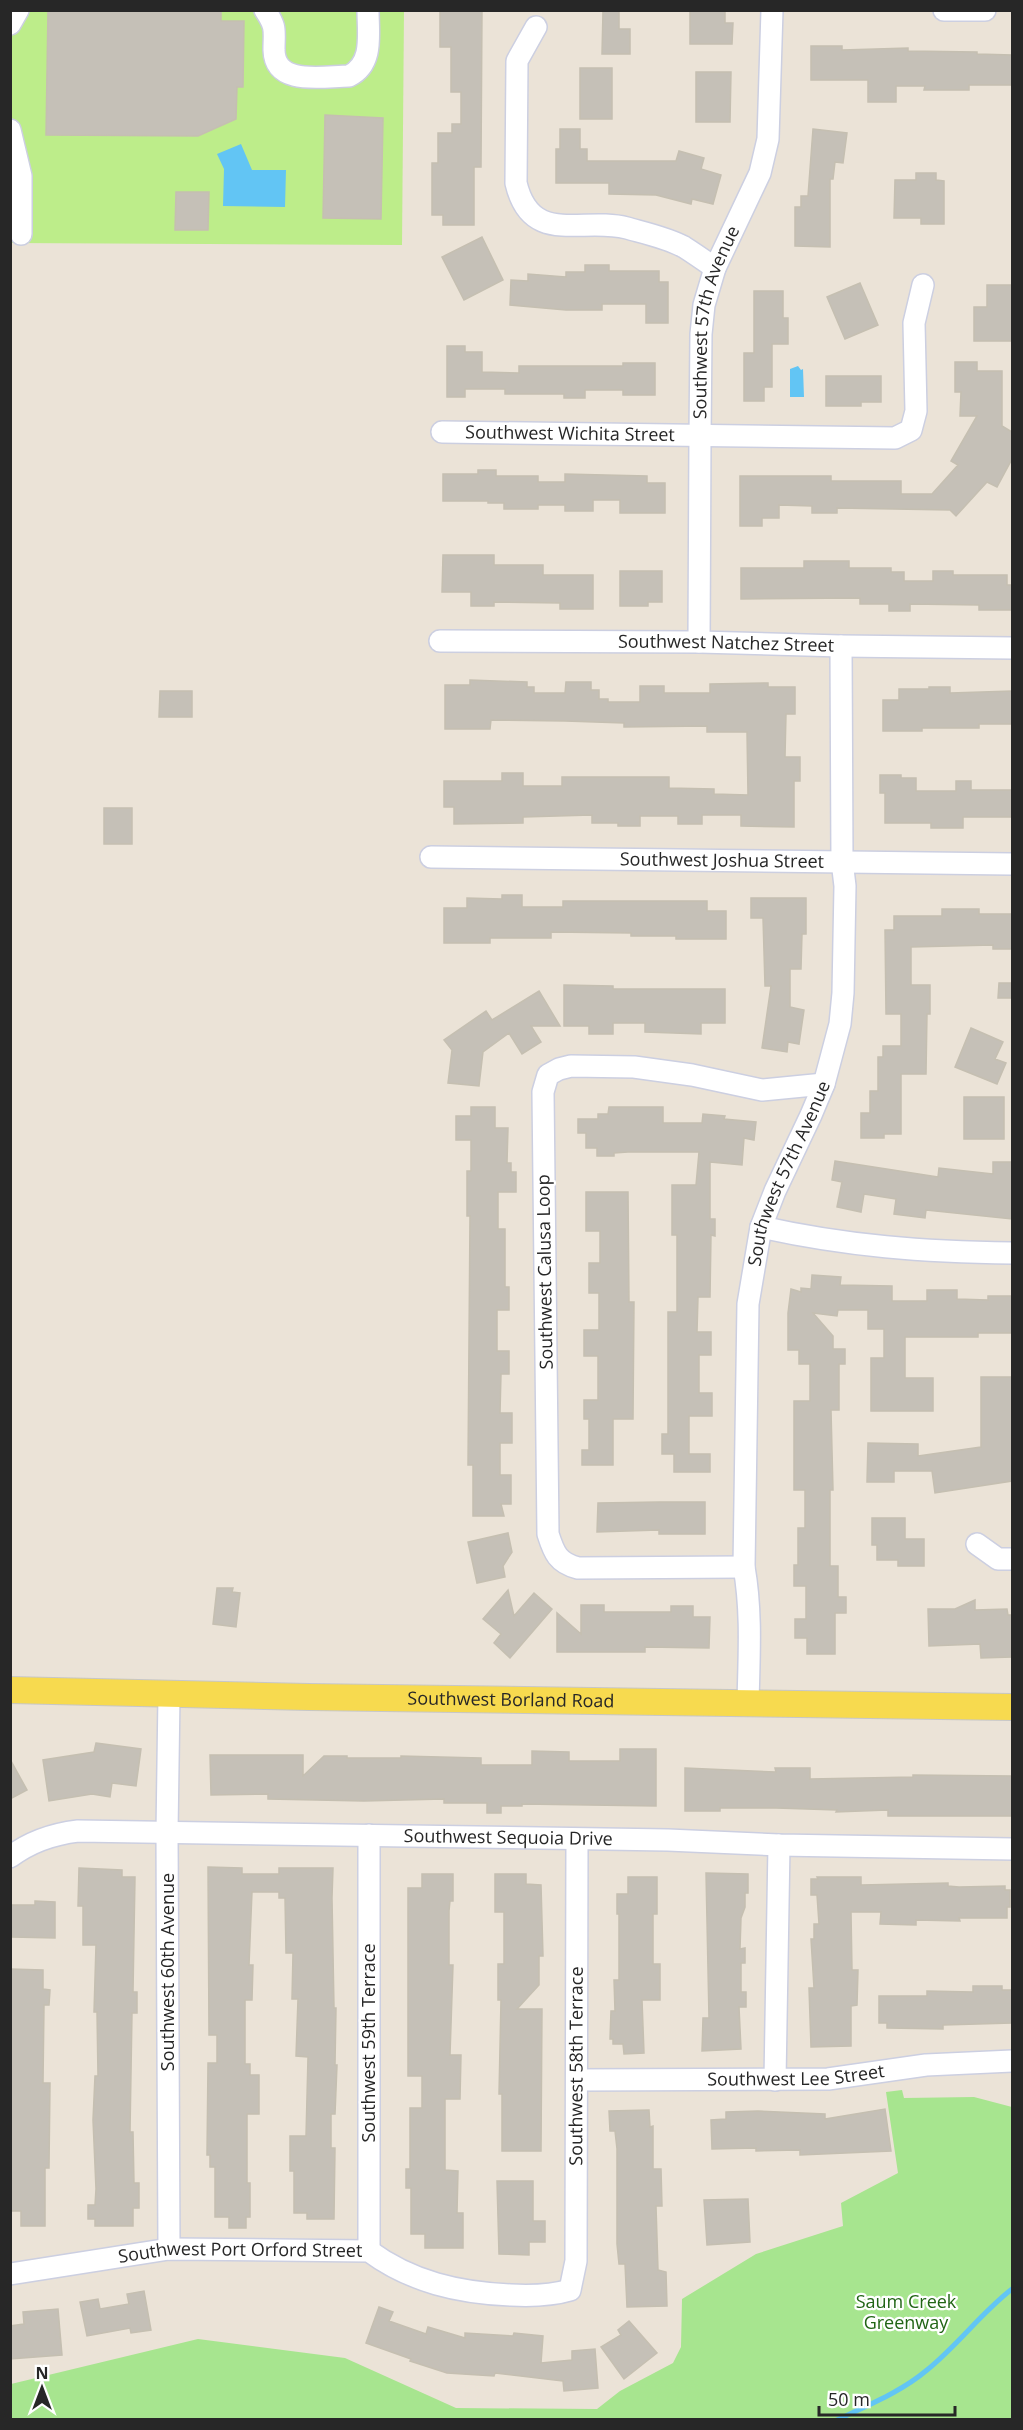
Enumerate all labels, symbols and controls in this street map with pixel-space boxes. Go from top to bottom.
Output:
street label: Southwest 57th Avenue [687,221,744,419]
street label: Southwest Wichita Street [465,419,675,446]
street label: Southwest Natchez Street [618,629,834,657]
street label: Southwest Joshua Street [620,846,824,873]
street label: Southwest 57th Avenue [742,1077,835,1268]
street label: Southwest Calusa Loop [530,1174,558,1370]
street label: Southwest Borland Road [407,1685,615,1712]
street label: Southwest Sequoia Drive [404,1823,613,1850]
street label: Southwest 60th Avenue [155,1873,179,2071]
street label: Southwest 59th Terrace [356,1943,380,2143]
street label: Southwest 58th Terrace [563,1966,588,2166]
street label: Southwest Lee Street [707,2058,886,2090]
street label: Southwest Port Orford Street [116,2236,363,2268]
park label: Saum Creek Greenway [856,2289,957,2334]
north arrow [12,2358,72,2418]
text: N [35,2362,49,2384]
scale bar [819,2379,956,2417]
text: 50 m [828,2387,870,2411]

